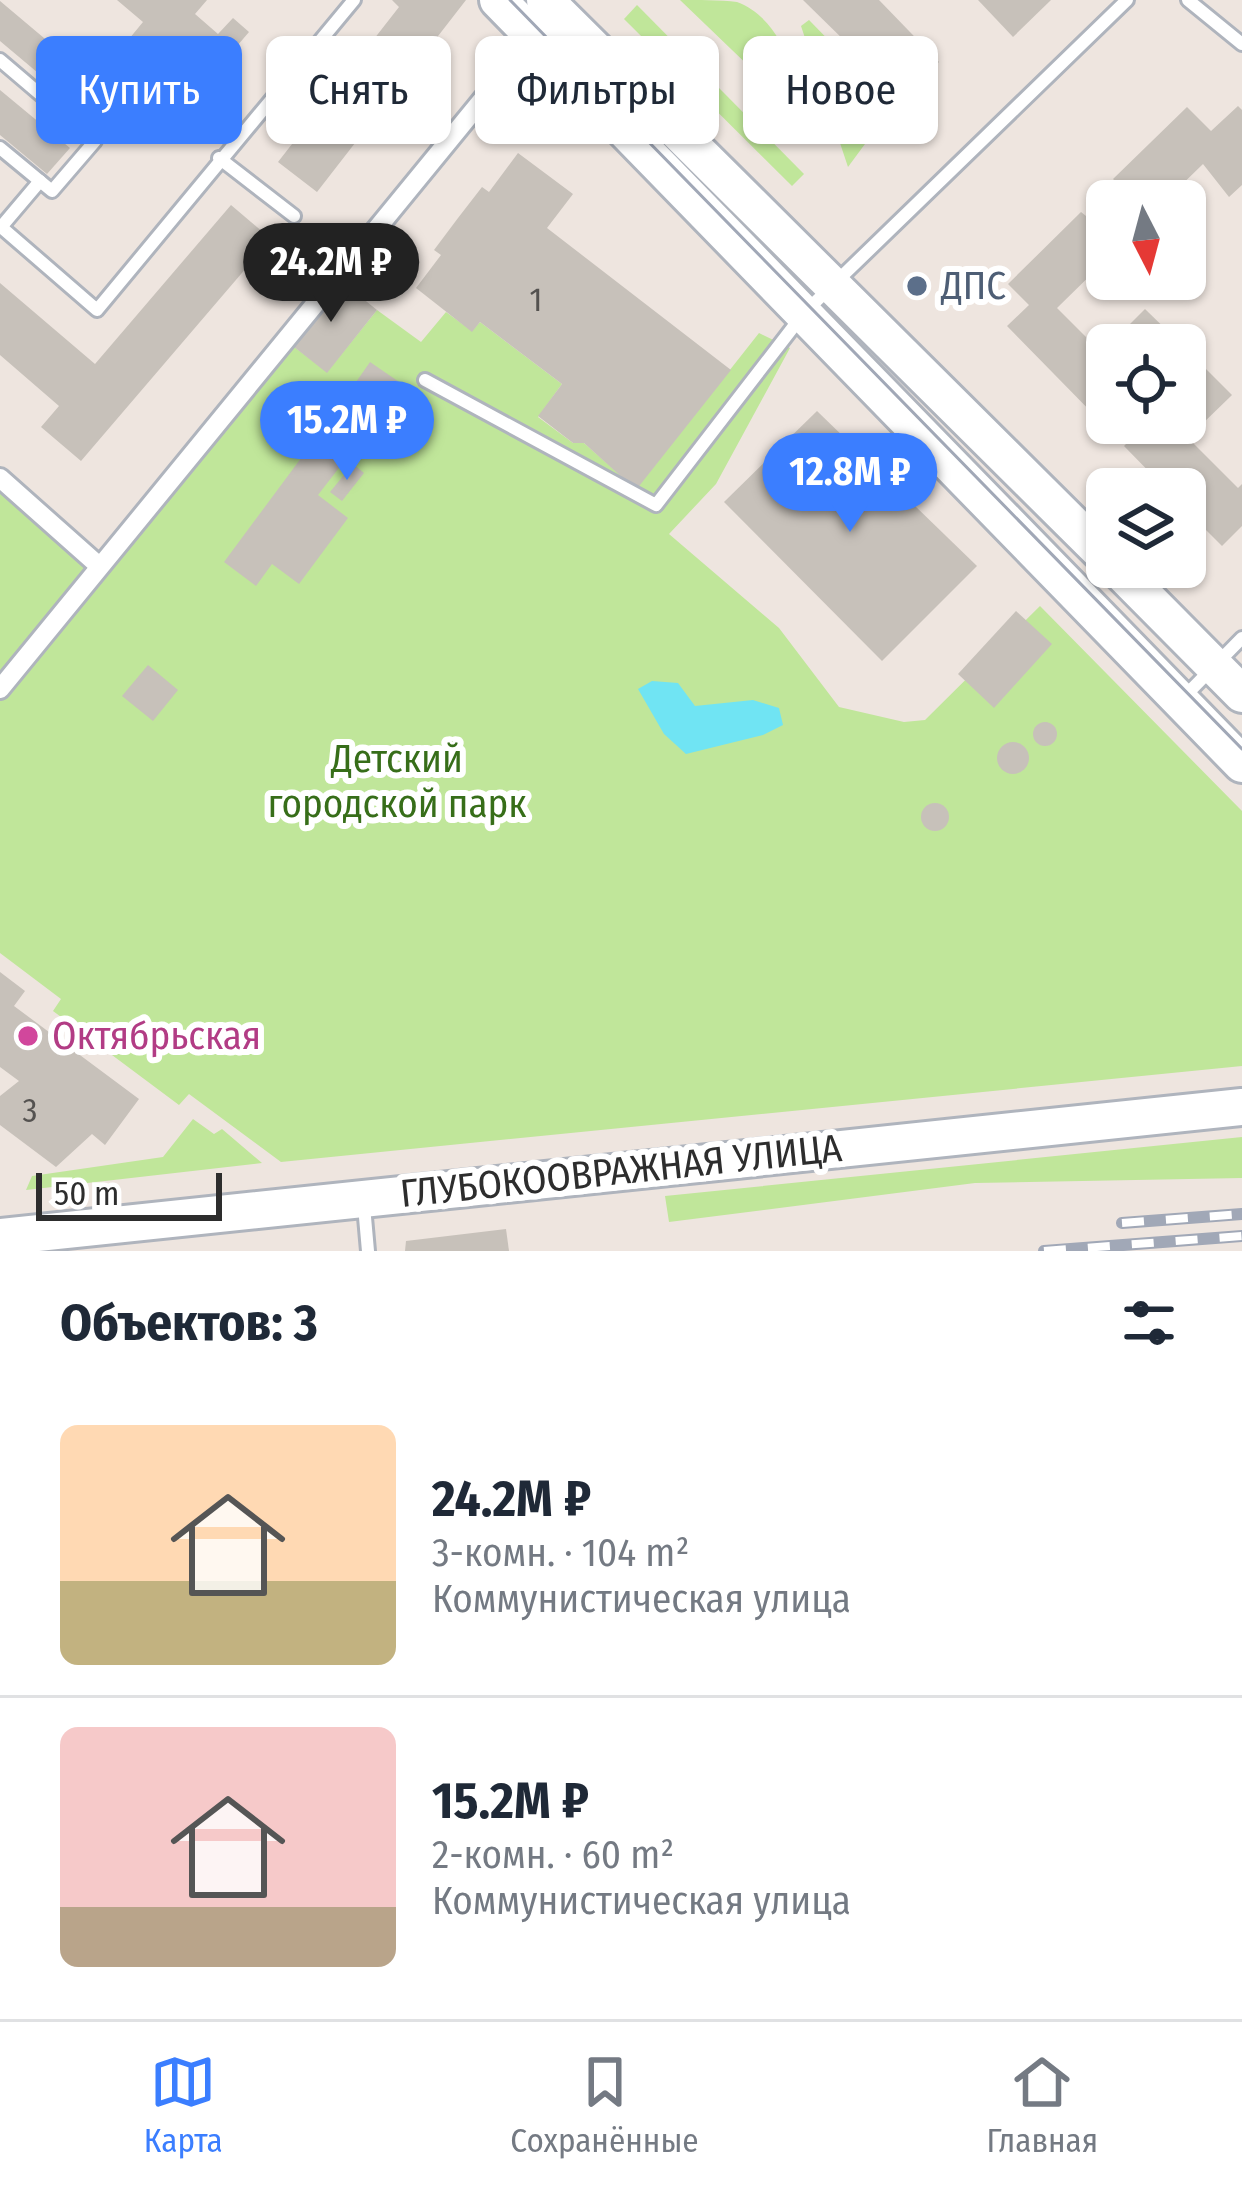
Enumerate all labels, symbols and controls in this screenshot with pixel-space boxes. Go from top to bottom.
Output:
chip: Купить [36,36,242,144]
chip: Снять [266,36,451,144]
chip: Фильтры [475,36,719,144]
chip: Новое [743,36,938,144]
north arrow [1086,180,1206,300]
map controls [1086,180,1206,588]
pin: 24.2M ₽ [220,223,442,325]
text: 24.2M ₽ [270,239,392,285]
place label: ДПС [940,263,1006,309]
marker: ДПС [904,273,930,299]
house number: 1 [530,280,542,320]
button: locate [1086,324,1206,444]
pin: 15.2M ₽ [236,381,458,483]
text: 15.2M ₽ [287,397,407,443]
pin: 12.8M ₽ [739,433,961,535]
text: 12.8M ₽ [789,449,911,495]
button: layers [1086,468,1206,588]
park label: Детский городской парк [267,736,527,827]
place label: Октябрьская [52,1013,261,1059]
marker: Октябрьская [15,1023,41,1049]
house number: 3 [23,1091,37,1131]
street label: ГЛУБОКООВРАЖНАЯ УЛИЦА [398,1125,845,1217]
scale bar [36,1167,222,1220]
text: 50 m [54,1174,119,1214]
icon: filters [1116,1290,1182,1356]
text: Объектов: 3 [60,1292,318,1354]
text: 24.2M ₽ [432,1468,591,1530]
icon: home [156,1473,300,1617]
text: 3-комн. · 104 m² [432,1530,689,1576]
text: Коммунистическая улица [432,1576,851,1622]
text: 15.2M ₽ [432,1770,589,1832]
icon: home [156,1775,300,1919]
text: 2-комн. · 60 m² [432,1832,674,1878]
text: Коммунистическая улица [432,1878,851,1924]
tab: Карта [144,2049,223,2161]
tab: Сохранённые [510,2049,699,2161]
tab: Главная [986,2049,1098,2161]

